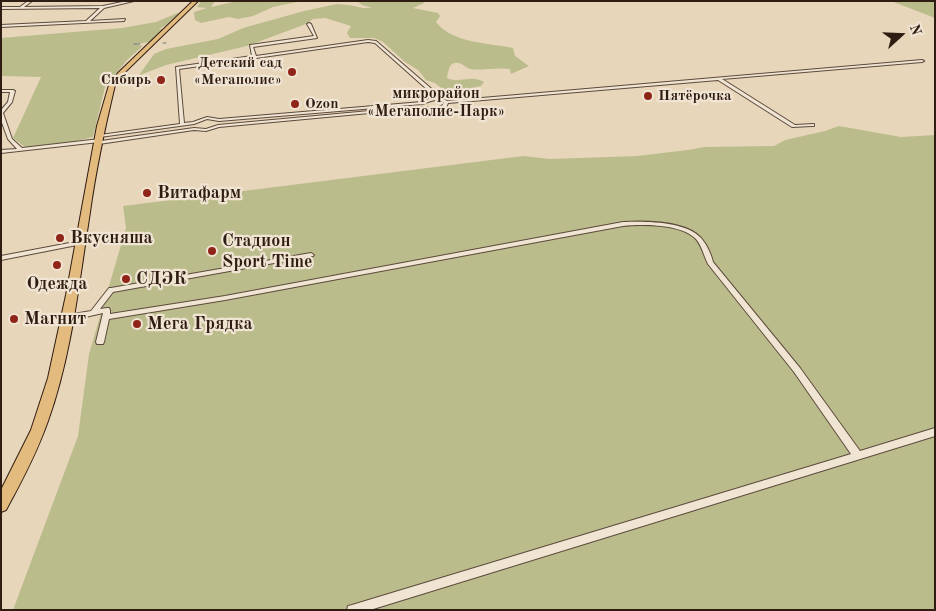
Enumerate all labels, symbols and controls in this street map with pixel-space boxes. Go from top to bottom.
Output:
north arrow [876,10,926,60]
text: N [907,22,924,37]
place label: Детский сад «Мегаполис» [194,54,282,89]
marker: Детский сад «Мегаполис» [286,66,298,78]
place label: Сибирь [101,71,151,89]
marker: Сибирь [155,74,167,86]
district label: микрорайон «Мегаполис-Парк» [367,84,505,122]
place label: Пятёрочка [658,87,732,105]
marker: Пятёрочка [642,90,654,102]
place label: Ozon [305,95,338,113]
marker: Ozon [289,98,301,110]
place label: Витафарм [157,182,241,204]
marker: Витафарм [141,187,153,199]
place label: Вкусняша [70,227,153,249]
place label: Стадион Sport Time [222,230,313,272]
marker: Вкусняша [54,232,66,244]
marker: Стадион Sport Time [206,245,218,257]
marker: Одежда [51,259,63,271]
place label: СДЭК [136,268,186,290]
place label: Одежда [27,273,87,295]
marker: СДЭК [120,273,132,285]
place label: Магнит [24,308,86,330]
marker: Магнит [8,313,20,325]
place label: Мега Грядка [147,313,253,335]
marker: Мега Грядка [131,318,143,330]

